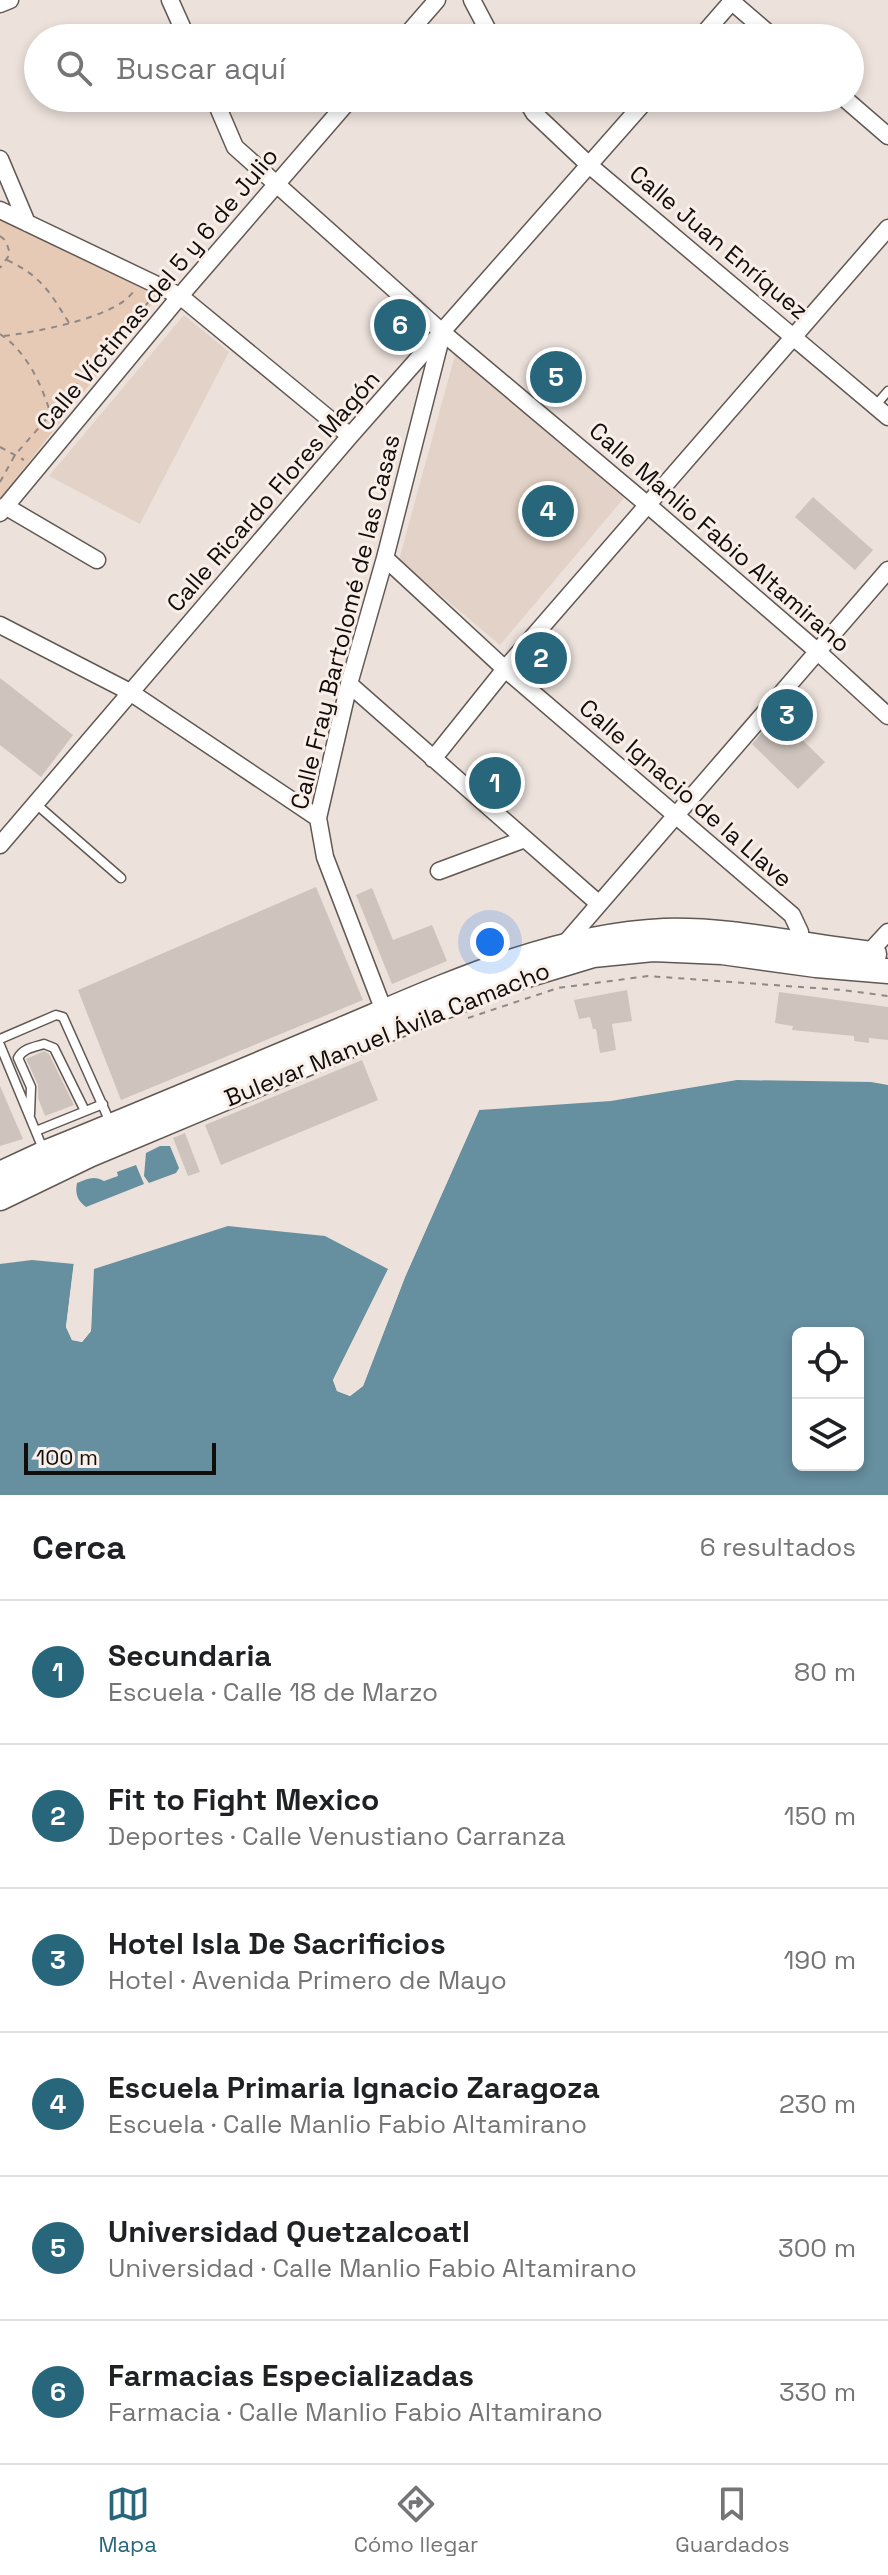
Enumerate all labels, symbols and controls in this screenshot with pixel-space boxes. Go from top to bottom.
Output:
search box [24,24,864,112]
icon: search [52,46,96,90]
text: Buscar aquí [116,49,286,88]
street label: Calle Víctimas del 5 y 6 de Julio [29,141,285,437]
street label: Calle Juan Enríquez [623,158,815,326]
pin: 6 [374,295,426,355]
pin: 5 [530,347,582,407]
street label: Calle Ricardo Flores Magón [160,364,386,618]
street label: Calle Manlio Fabio Altamirano [583,415,857,659]
street label: Calle Fray Bartolomé de las Casas [283,431,407,813]
pin: 4 [522,481,574,541]
pin: 2 [515,628,567,688]
pin: 3 [761,685,813,745]
street label: Calle Ignacio de la Llave [573,692,799,894]
pin: 1 [469,753,521,813]
your location [470,922,510,962]
street label: Bulevar Manuel Ávila Camacho [220,954,554,1114]
map controls [792,1327,864,1471]
button: locate [792,1327,864,1399]
button: layers [792,1399,864,1471]
scale bar [24,1439,216,1475]
text: 100 m [36,1443,98,1471]
text: Cerca [32,1526,126,1569]
text: 6 resultados [700,1530,856,1564]
text: Secundaria [108,1636,272,1675]
text: 1 [52,1655,64,1689]
text: 80 m [794,1655,856,1689]
text: Escuela · Calle 18 de Marzo [108,1675,438,1709]
text: Fit to Fight Mexico [108,1780,379,1819]
text: 2 [50,1799,66,1833]
text: 150 m [784,1799,856,1833]
text: Deportes · Calle Venustiano Carranza [108,1819,566,1853]
text: Hotel Isla De Sacrificios [108,1924,446,1963]
text: 3 [50,1943,66,1977]
text: 190 m [784,1943,856,1977]
text: Hotel · Avenida Primero de Mayo [108,1963,507,1997]
text: Escuela Primaria Ignacio Zaragoza [108,2068,600,2107]
text: 4 [50,2087,66,2121]
text: 230 m [779,2087,856,2121]
text: Escuela · Calle Manlio Fabio Altamirano [108,2107,587,2141]
text: Universidad Quetzalcoatl [108,2212,470,2251]
text: 5 [50,2231,66,2265]
text: 300 m [778,2231,856,2265]
text: Universidad · Calle Manlio Fabio Altamirano [108,2251,637,2285]
text: Farmacias Especializadas [108,2356,474,2395]
text: 6 [50,2375,66,2409]
text: 330 m [779,2375,856,2409]
text: Farmacia · Calle Manlio Fabio Altamirano [108,2395,603,2429]
tab: Mapa [98,2482,157,2558]
tab: Cómo llegar [354,2482,478,2558]
tab: Guardados [675,2482,790,2558]

